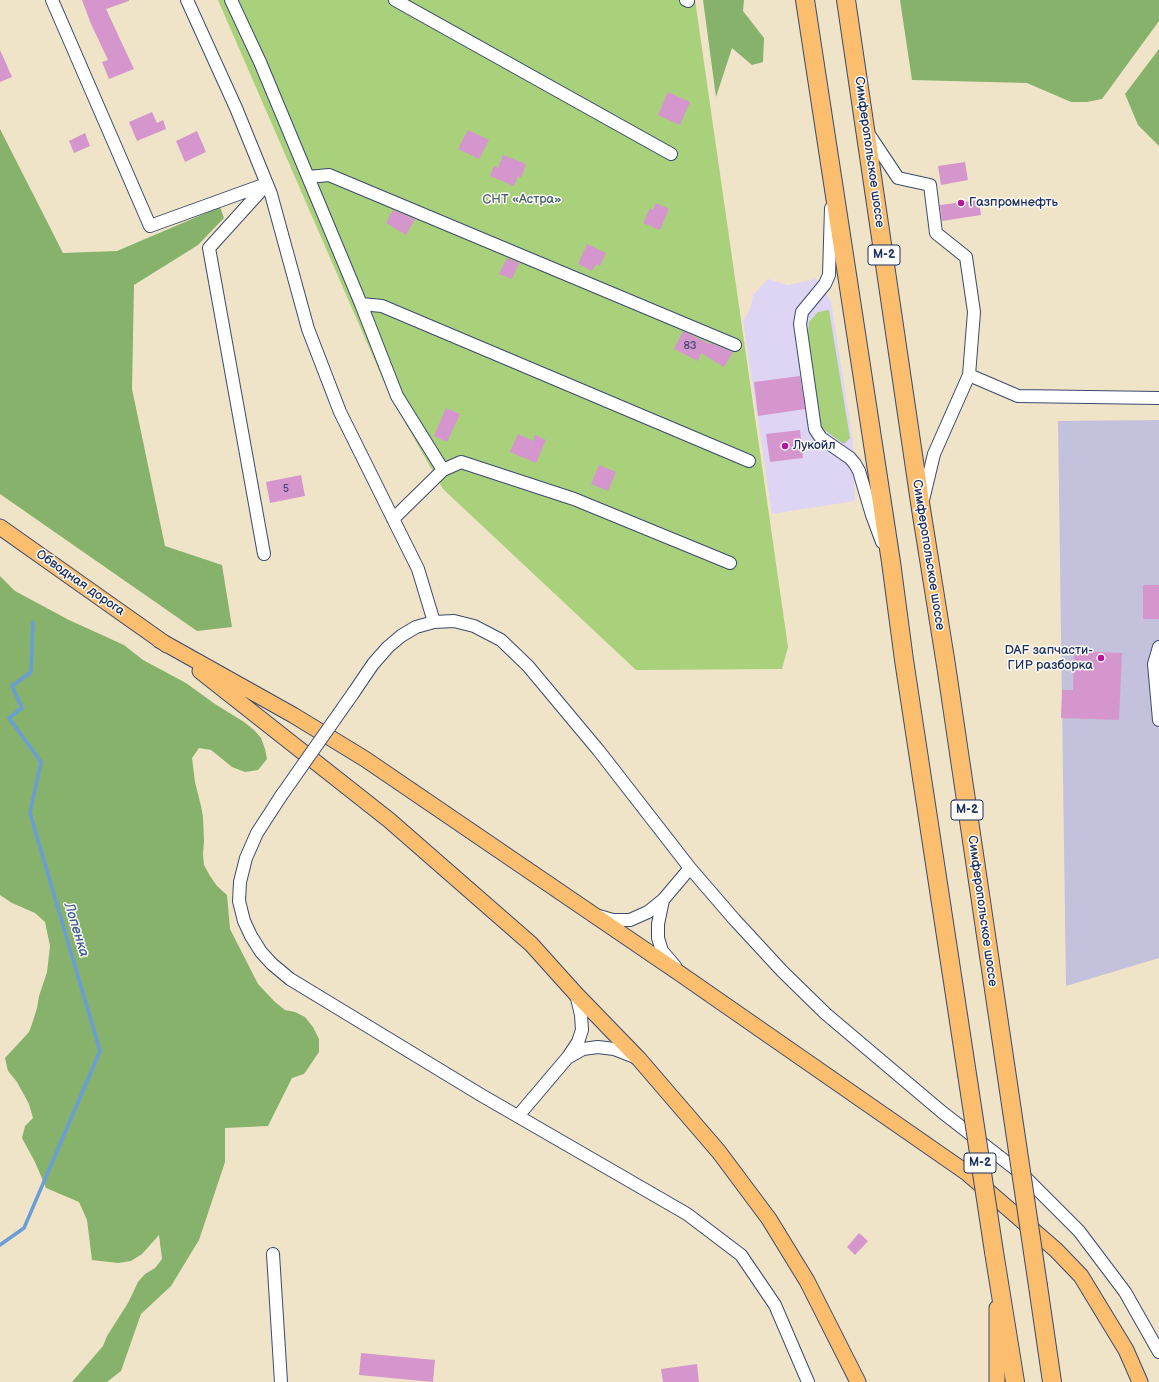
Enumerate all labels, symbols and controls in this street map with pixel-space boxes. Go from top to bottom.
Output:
street label: Симферопольское шоссе [851,76,887,228]
park label: СНТ «Астра» [483,192,561,208]
place label: Газпромнефть [969,195,1058,211]
marker: Газпромнефть [956,198,966,208]
road number: М-2 [868,245,900,265]
house number: 83 [683,339,697,353]
place label: Лукойл [793,438,836,454]
marker: Лукойл [780,441,790,451]
street label: Симферопольское шоссе [908,479,948,631]
house number: 5 [283,482,289,496]
street label: Обводная дорога [33,547,127,619]
place label: DAF запчасти- ГИР разборка [1004,643,1093,674]
marker: DAF запчасти- ГИР разборка [1096,653,1106,663]
road number: М-2 [951,800,983,820]
street label: Симферопольское шоссе [964,835,1000,987]
water label: Лопенка [60,901,92,959]
road number: М-2 [964,1153,996,1173]

